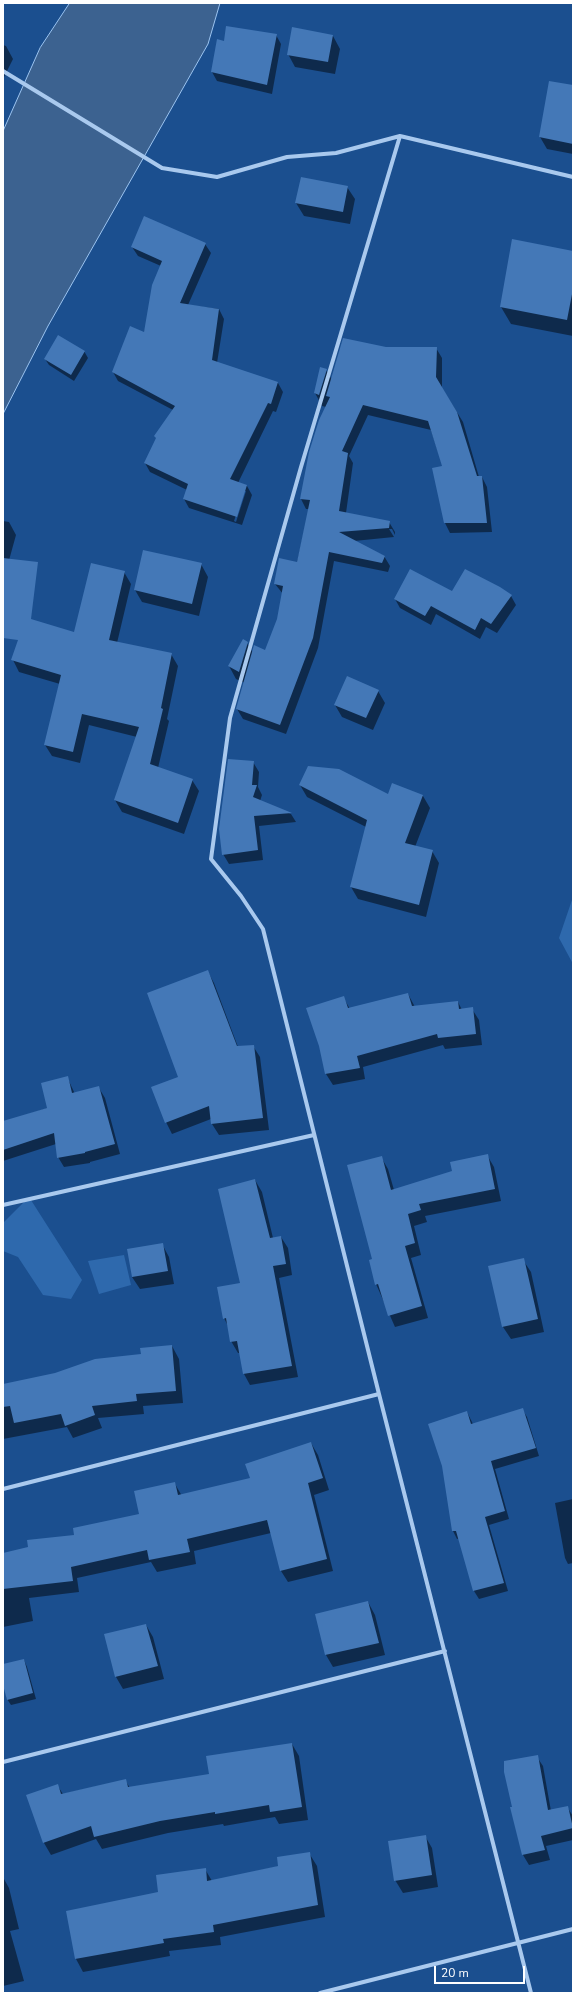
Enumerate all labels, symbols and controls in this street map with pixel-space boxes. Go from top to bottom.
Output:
scale bar [436,1958,527,1984]
text: 20 m [441,1965,469,1981]

